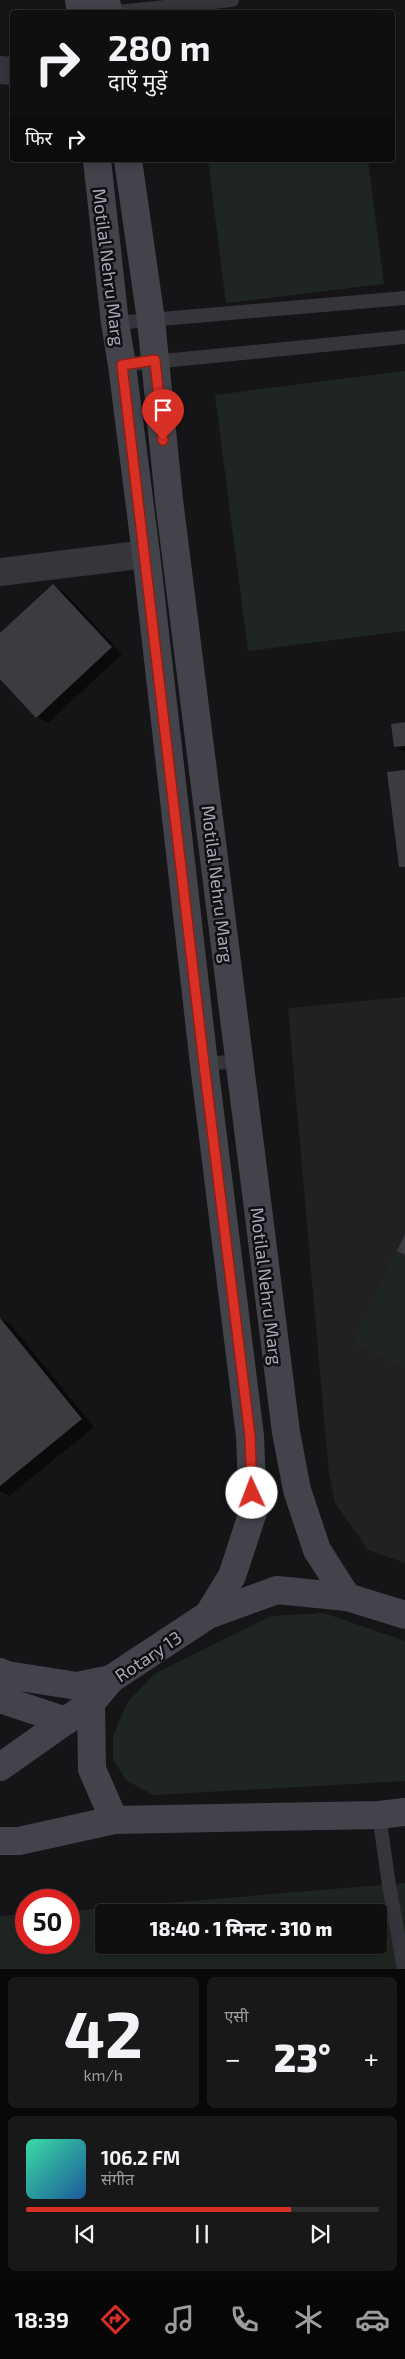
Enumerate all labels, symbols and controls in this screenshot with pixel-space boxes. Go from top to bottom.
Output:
text: 280 m [108,26,211,68]
icon: right [25,30,90,95]
text: दाएँ मुड़ें [108,68,167,94]
icon: right [62,125,90,153]
text: फिर [25,126,52,149]
street label: Motilal Nehru Marg [88,187,130,347]
pin [142,389,184,440]
icon: arrive [149,396,177,424]
street label: Motilal Nehru Marg [197,804,239,964]
street label: Motilal Nehru Marg [246,1206,288,1366]
position arrow [225,1466,277,1518]
street label: Rotary 13 [111,1626,185,1686]
speed limit sign: 50 [15,1889,80,1954]
text: 18:40 · 1 मिनट · 310 m [150,1917,332,1940]
text: 42 [64,1993,143,2071]
text: एसी [225,2006,248,2025]
text: 23° [274,2034,331,2080]
text: − [225,2041,241,2075]
text: + [364,2041,379,2075]
text: km/h [83,2065,123,2084]
text: 106.2 FM [101,2146,180,2169]
text: संगीत [101,2169,134,2188]
icon: previous [71,2220,99,2248]
icon: pause [188,2220,216,2248]
icon: next [306,2220,334,2248]
icon: directions [98,2302,133,2337]
icon: music [162,2302,197,2337]
icon: phone [227,2302,262,2337]
icon: climate [291,2302,326,2337]
icon: car [355,2302,390,2337]
text: 18:39 [15,2306,69,2332]

